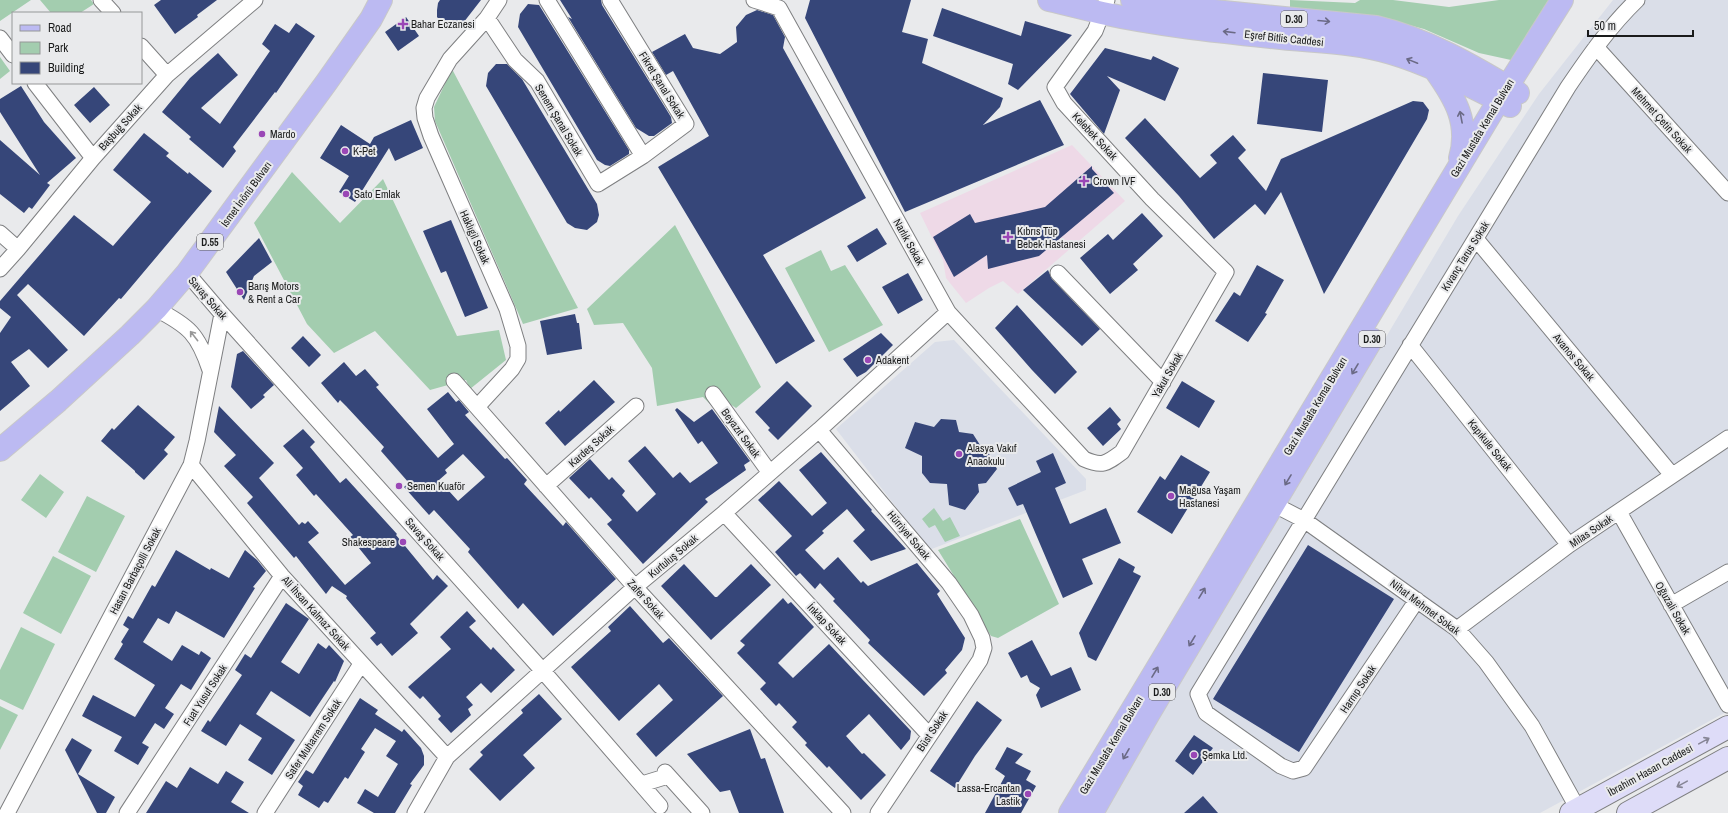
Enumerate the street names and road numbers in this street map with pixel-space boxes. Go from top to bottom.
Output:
road number: D.30 [1281,11,1307,27]
street label: Eşref Bitlis Caddesi [1244,27,1324,49]
street label: Fikret Şanal Sokak [636,49,688,121]
street label: Gazi Mustafa Kemal Bulvarı [1447,76,1517,180]
street label: Senem Şanal Sokak [532,81,586,159]
street label: Mehmet Çetin Sokak [1629,84,1696,156]
street label: Başbuğ Sokak [95,100,145,153]
street label: Kelebek Sokak [1069,109,1121,163]
street label: İsmet İnönü Bulvarı [217,158,275,230]
street label: Haklıgil Sokak [457,208,493,267]
street label: Narlık Sokak [890,216,928,268]
street label: Kıvanç Tarus Sokak [1438,218,1492,294]
road number: D.55 [197,234,223,250]
street label: Savaş Sokak [185,274,231,323]
street label: Avanos Sokak [1550,330,1598,384]
road number: D.30 [1359,331,1385,347]
street label: Yakut Sokak [1148,349,1186,400]
street label: Gazi Mustafa Kemal Bulvarı [1280,354,1350,458]
street label: Beyazıt Sokak [718,406,764,461]
street label: Kapıkule Sokak [1465,416,1515,474]
street label: Kardeş Sokak [565,422,617,470]
street label: Hürriyet Sokak [884,508,934,563]
street label: Milas Sokak [1567,511,1616,551]
street label: Savaş Sokak [402,515,448,564]
street label: Hasan Barbaçolli Sokak [106,525,164,617]
street label: Kurtuluş Sokak [645,531,701,581]
street label: Ali İhsan Kalmaz Sokak [278,572,353,653]
street label: Zafer Sokak [625,576,668,622]
street label: Nihat Mehmet Sokak [1387,576,1463,638]
street label: Oğuzali Sokak [1652,579,1694,637]
street label: İnklap Sokak [804,600,850,648]
street label: Fuat Yusuf Sokak [180,661,230,728]
street label: Harnıp Sokak [1337,662,1379,716]
road number: D.30 [1149,684,1175,700]
street label: Gazi Mustafa Kemal Bulvarı [1076,693,1146,797]
street label: Safer Muharrem Sokak [282,696,344,782]
street label: Büst Sokak [913,708,951,754]
street label: İbrahim Hasan Caddesi [1605,741,1695,799]

